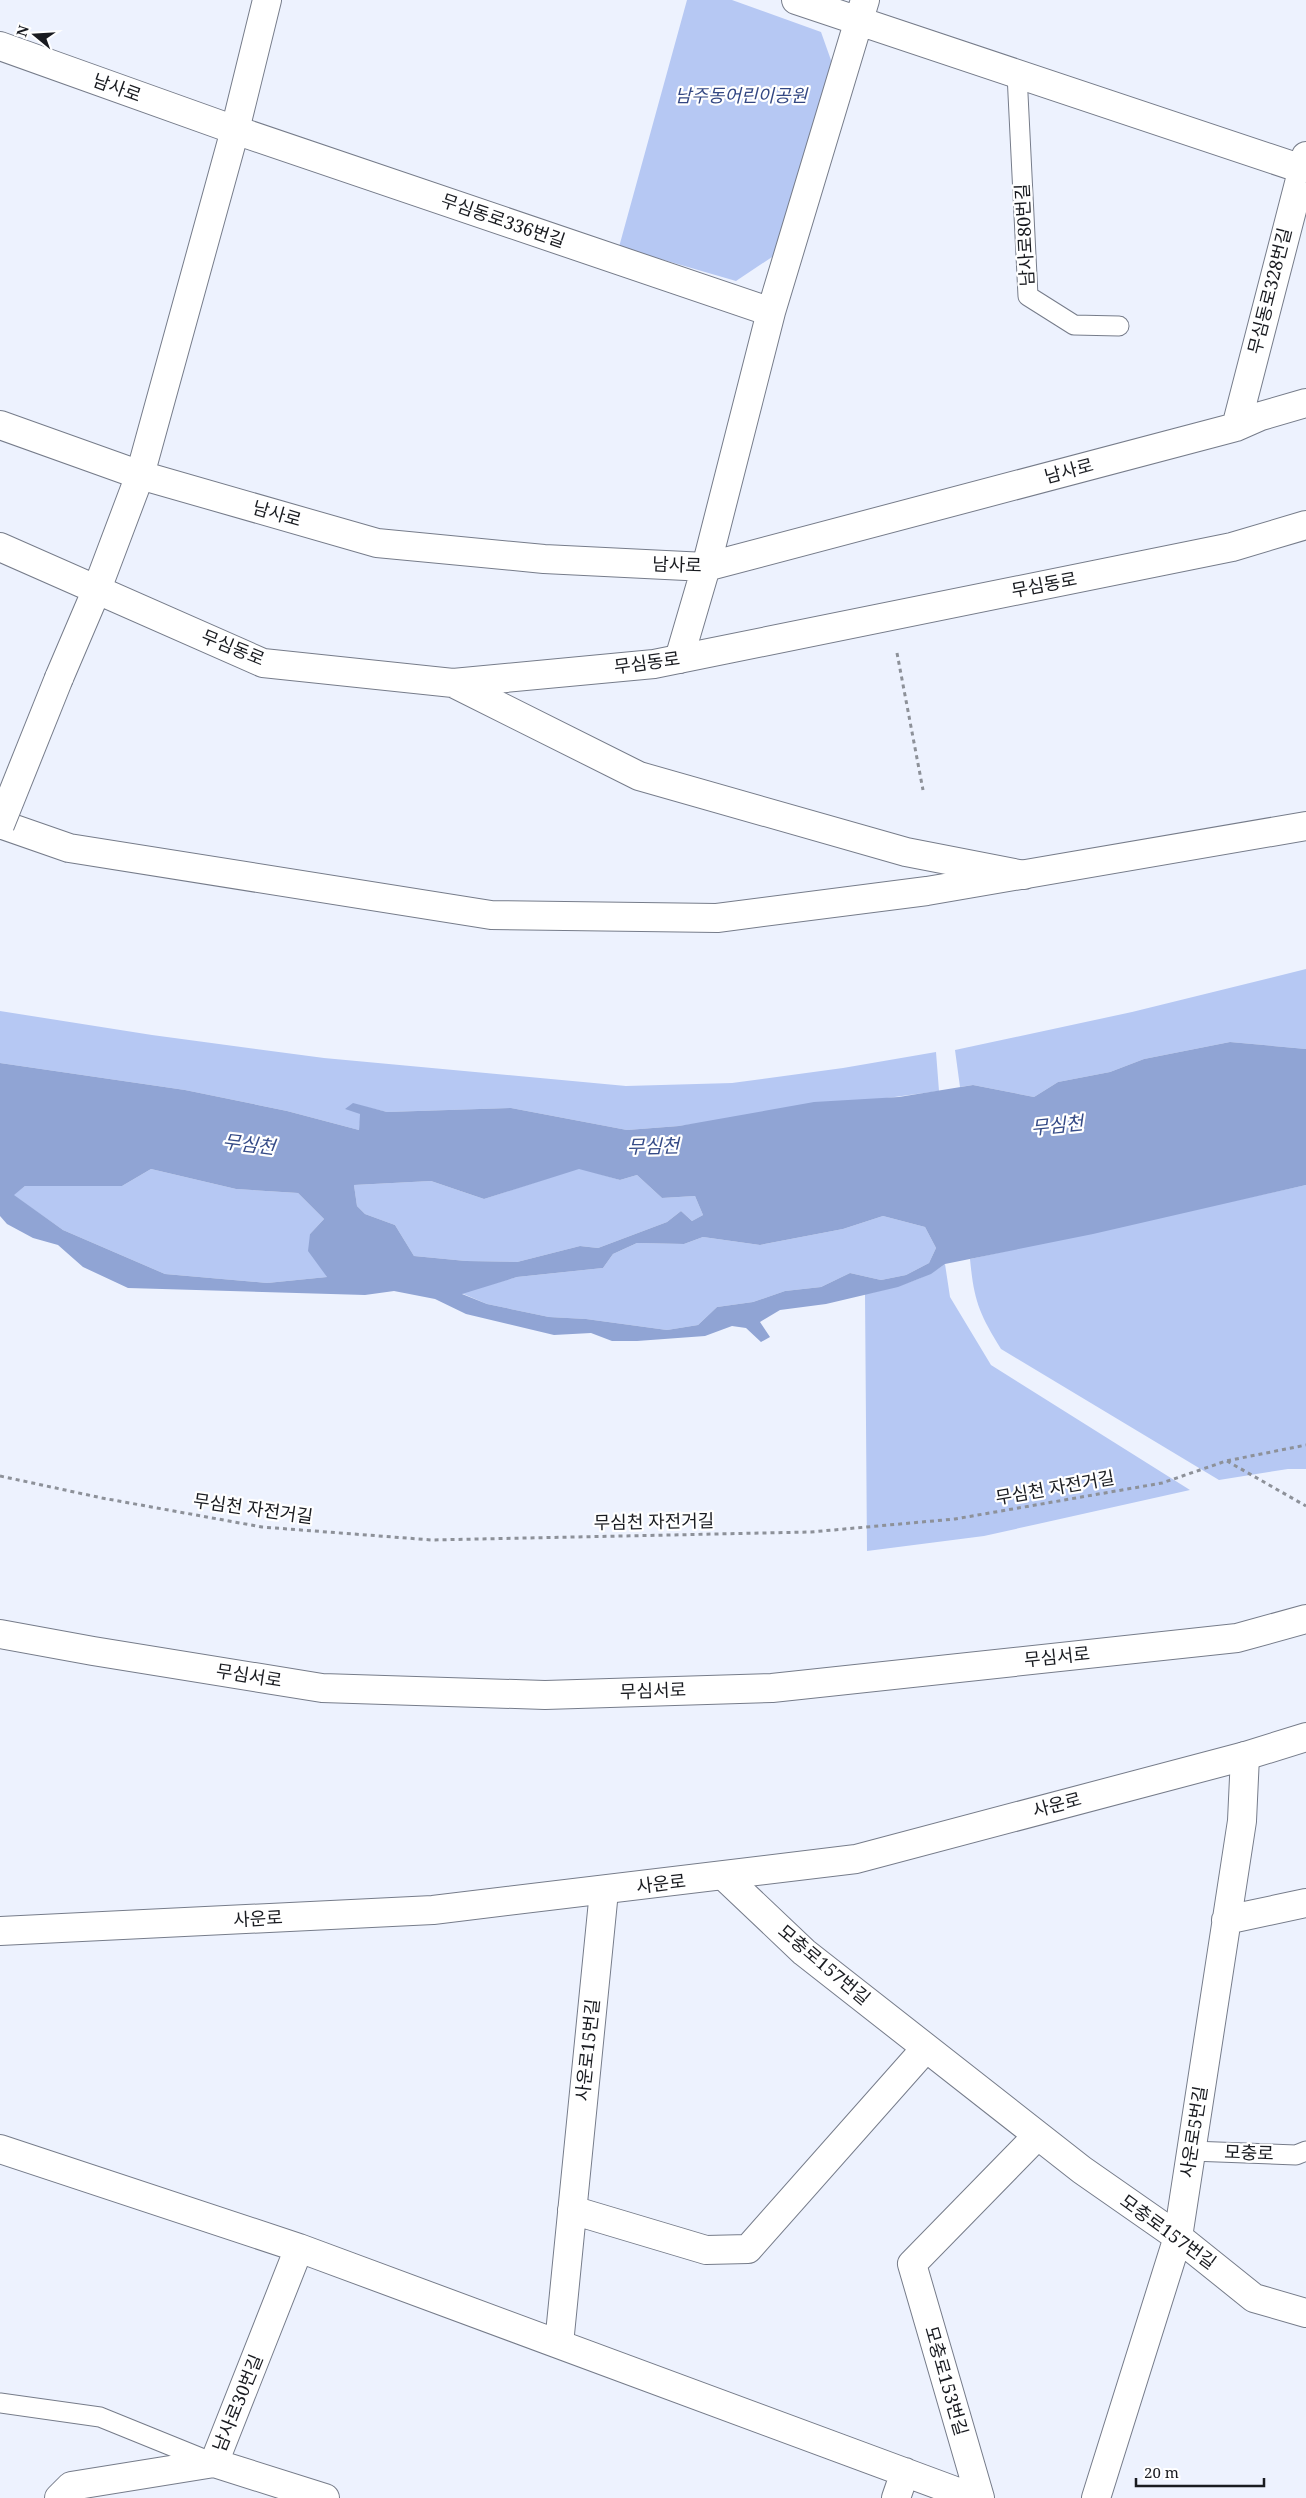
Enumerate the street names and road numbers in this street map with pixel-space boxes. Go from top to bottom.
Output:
street label: 남사로 [90,67,145,107]
street label: 남사로80번길 [1009,183,1039,287]
street label: 무심동로336번길 [438,188,568,252]
street label: 무심동로328번길 [1242,225,1296,357]
street label: 남사로 [1042,452,1096,488]
street label: 남사로 [250,495,304,531]
street label: 남사로 [652,551,702,577]
street label: 무심동로 [1009,566,1079,602]
street label: 무심동로 [198,624,269,671]
street label: 무심동로 [612,646,681,679]
street label: 무심천 자전거길 [993,1465,1116,1509]
street label: 무심천 자전거길 [192,1488,315,1528]
street label: 무심천 자전거길 [593,1508,714,1534]
street label: 무심서로 [1023,1641,1091,1671]
street label: 무심서로 [215,1658,284,1692]
street label: 무심서로 [619,1677,686,1703]
street label: 사운로 [1030,1786,1084,1822]
street label: 사운로 [635,1868,687,1898]
street label: 사운로 [233,1905,283,1931]
street label: 모충로157번길 [774,1919,876,2010]
street label: 사운로15번길 [570,1997,604,2102]
street label: 사운로5번길 [1174,2084,1212,2180]
street label: 모충로 [1224,2139,1274,2165]
street label: 모충로157번길 [1116,2188,1221,2274]
street label: 모충로153번길 [920,2323,974,2438]
street label: 남사로30번길 [207,2350,267,2455]

